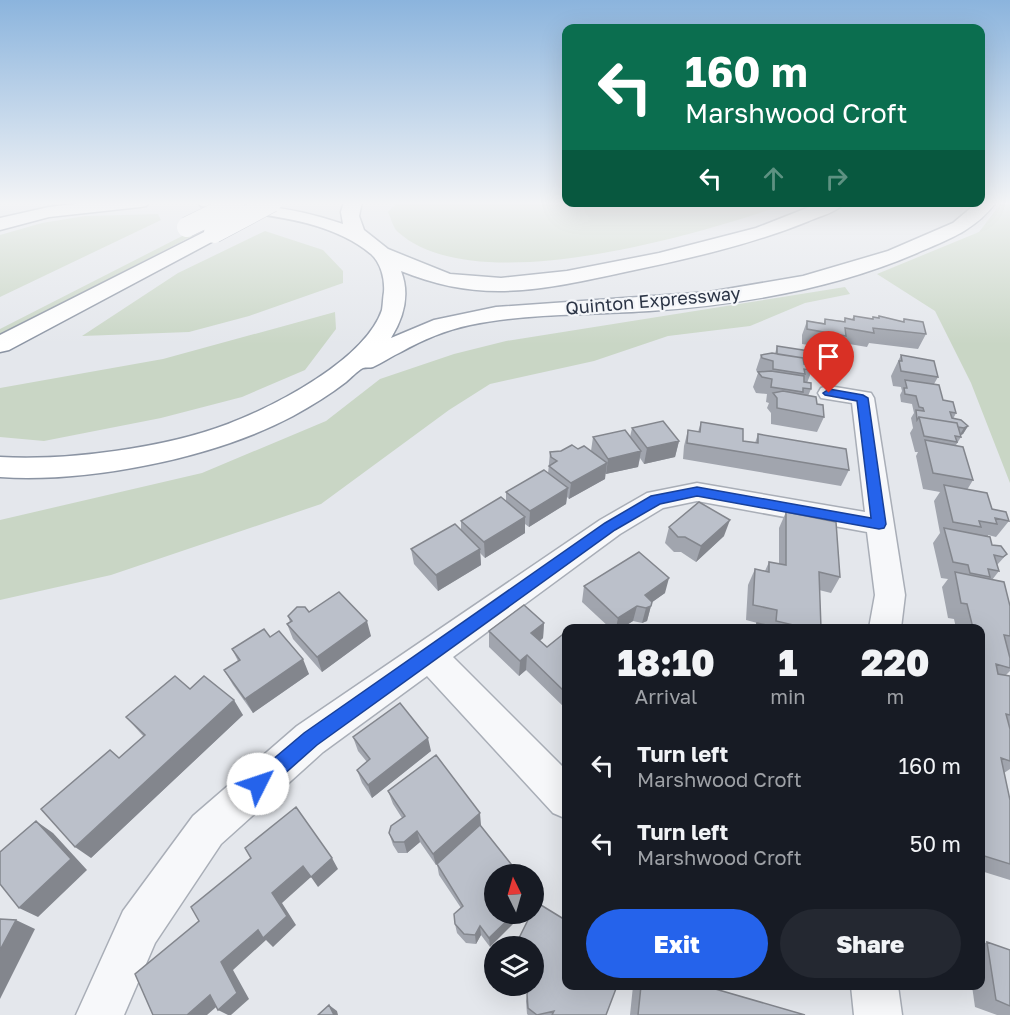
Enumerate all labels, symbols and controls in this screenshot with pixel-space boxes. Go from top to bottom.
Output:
text: 160 m [685,46,808,96]
icon: left [586,48,664,126]
text: Marshwood Croft [685,97,907,129]
icon: left [694,162,727,195]
icon: ahead [757,162,790,195]
icon: right [820,162,853,195]
street label: Quinton Expressway [564,281,741,319]
pin [803,331,854,393]
icon: arrive [812,340,845,373]
text: 18:10 [617,641,715,684]
text: 1 [778,641,797,684]
text: 220 [861,641,929,684]
text: Arrival [635,684,697,708]
text: min [770,684,806,708]
text: m [886,684,904,708]
text: Turn left [637,740,728,767]
icon: left [586,749,619,782]
position arrow [226,752,290,816]
text: 160 m [898,752,961,779]
text: Marshwood Croft [637,767,802,791]
text: Turn left [637,818,728,845]
icon: left [586,827,619,860]
text: 50 m [910,830,961,857]
text: Marshwood Croft [637,845,802,869]
north arrow [484,864,544,924]
map controls [484,864,544,996]
button: Exit [586,909,768,978]
button: Share [780,909,961,978]
button: layers [484,936,544,996]

